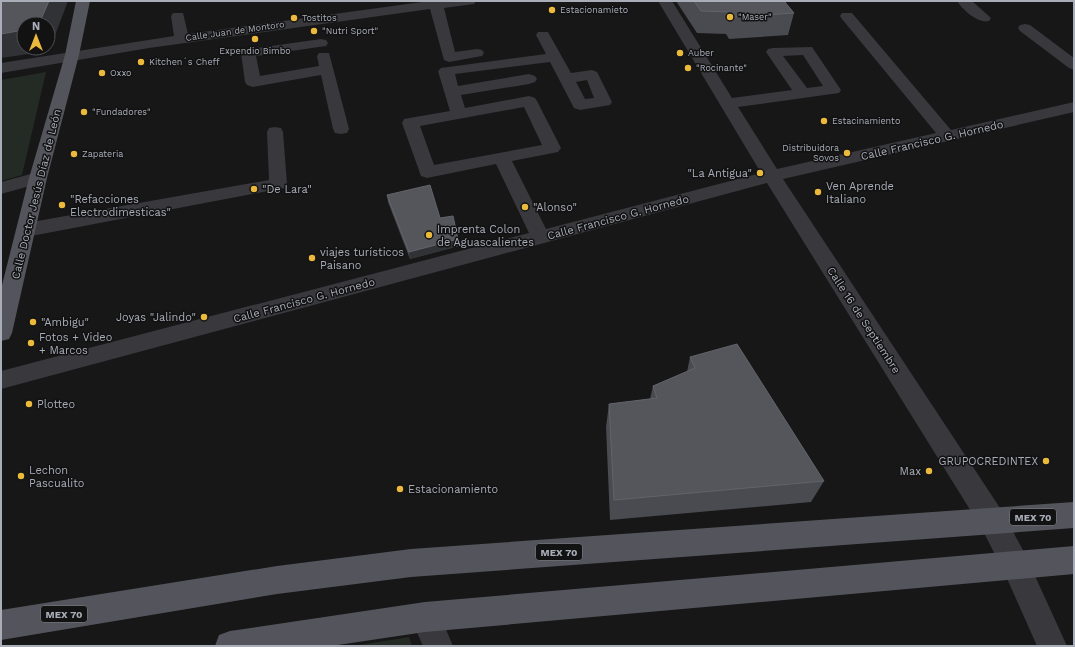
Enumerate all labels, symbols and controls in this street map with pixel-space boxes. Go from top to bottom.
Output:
marker: Estacionamieto [547,5,557,15]
place label: Estacionamieto [560,5,628,15]
marker: "Maser" [725,12,735,22]
place label: "Maser" [738,12,772,22]
marker: Tostitos [289,13,299,23]
place label: Tostitos [302,13,337,23]
north arrow [16,16,56,56]
street label: Calle Juan de Montoro [185,19,285,43]
text: N [32,20,40,33]
marker: "Nutri Sport" [309,26,319,36]
place label: "Nutri Sport" [322,26,379,36]
marker: Expendio Bimbo [250,34,260,44]
place label: Expendio Bimbo [219,46,291,56]
marker: Auber [675,48,685,58]
place label: Auber [688,48,714,58]
marker: Kitchen´s Cheff [136,57,146,67]
place label: Kitchen´s Cheff [149,57,220,67]
marker: "Rocinante" [683,63,693,73]
place label: "Rocinante" [696,63,747,73]
marker: Oxxo [97,68,107,78]
place label: Oxxo [110,68,131,78]
marker: "Fundadores" [79,107,89,117]
place label: "Fundadores" [92,107,151,117]
street label: Calle Doctor Jesús Díaz de León [9,108,64,280]
marker: Estacinamiento [819,116,829,126]
place label: Estacinamiento [832,116,900,126]
street label: Calle Francisco G. Hornedo [860,118,1005,163]
place label: Distribuidora Sovos [782,143,839,163]
marker: Distribuidora Sovos [842,148,852,158]
marker: Zapateria [69,149,79,159]
place label: Zapateria [82,149,123,159]
place label: "La Antigua" [687,167,752,180]
marker: "La Antigua" [755,168,765,178]
place label: Ven Aprende Italiano [826,180,894,206]
place label: "De Lara" [262,183,312,196]
marker: "De Lara" [249,184,259,194]
marker: Ven Aprende Italiano [813,187,823,197]
street label: Calle Francisco G. Hornedo [546,192,690,243]
place label: "Refacciones Electrodimesticas" [70,193,171,219]
marker: "Refacciones Electrodimesticas" [57,200,67,210]
place label: "Alonso" [533,201,577,214]
marker: "Alonso" [520,202,530,212]
place label: Imprenta Colon de Aguascalientes [437,223,534,249]
marker: Imprenta Colon de Aguascalientes [424,230,434,240]
place label: viajes turísticos Paisano [320,246,404,272]
marker: viajes turísticos Paisano [307,253,317,263]
street label: Calle 16 de Septiembre [824,265,903,376]
street label: Calle Francisco G. Hornedo [232,275,376,326]
place label: Joyas "Jalindo" [116,311,196,324]
marker: Joyas "Jalindo" [199,312,209,322]
place label: "Ambigu" [41,316,89,329]
marker: "Ambigu" [28,317,38,327]
place label: Fotos + Video + Marcos [39,331,112,357]
marker: Fotos + Video + Marcos [26,338,36,348]
place label: Plotteo [37,398,75,411]
marker: Plotteo [24,399,34,409]
place label: GRUPOCREDINTEX [939,455,1038,468]
marker: GRUPOCREDINTEX [1041,456,1051,466]
place label: Lechon Pascualito [29,464,84,490]
place label: Max [900,465,921,478]
marker: Max [924,466,934,476]
marker: Lechon Pascualito [16,471,26,481]
place label: Estacionamiento [408,483,498,496]
marker: Estacionamiento [395,484,405,494]
road number: MEX 70 [1010,509,1056,525]
road number: MEX 70 [536,544,582,560]
road number: MEX 70 [41,606,87,622]

